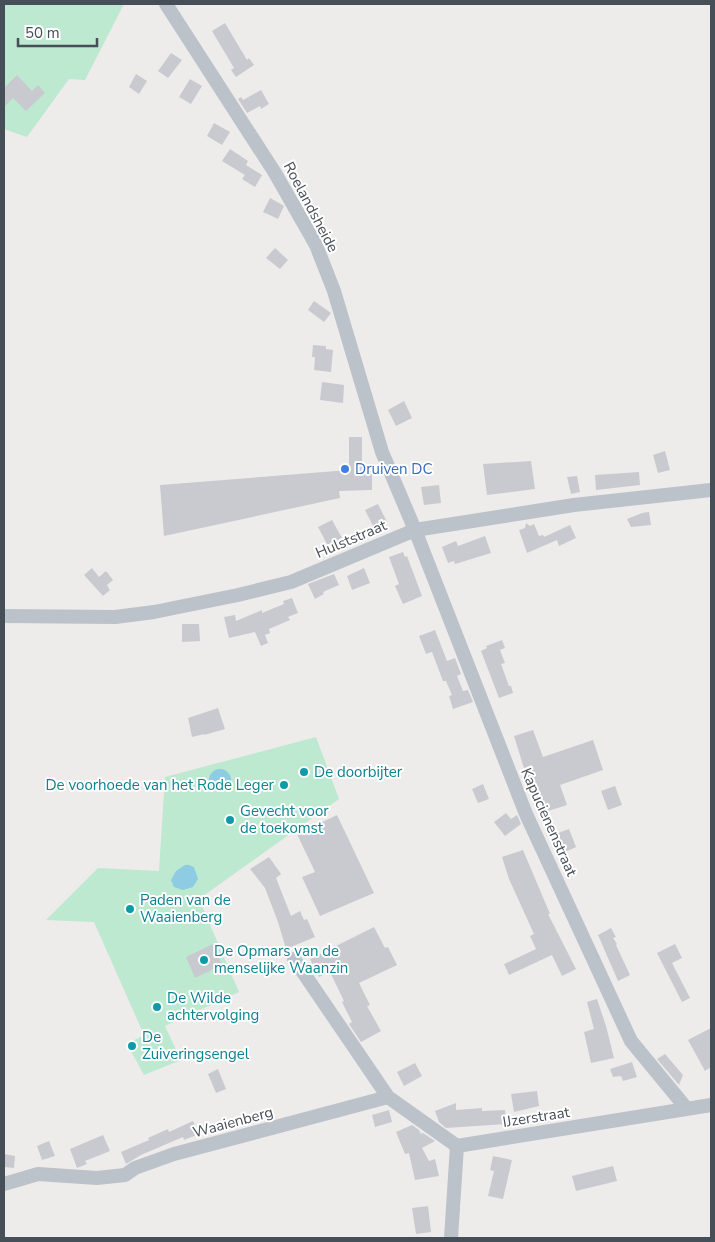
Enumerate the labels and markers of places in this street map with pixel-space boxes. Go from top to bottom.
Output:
place label: Druiven DC [355,459,433,479]
marker: Druiven DC [339,463,351,475]
place label: De doorbijter [314,762,403,782]
marker: De doorbijter [298,766,310,778]
place label: De voorhoede van het Rode Leger [45,775,275,795]
marker: De voorhoede van het Rode Leger [278,779,290,791]
place label: Gevecht voor de toekomst [240,801,329,838]
marker: Gevecht voor de toekomst [224,814,236,826]
place label: Paden van de Waaienberg [140,890,231,927]
marker: Paden van de Waaienberg [124,903,136,915]
place label: De Opmars van de menselijke Waanzin [214,941,348,978]
marker: De Opmars van de menselijke Waanzin [198,954,210,966]
place label: De Wilde achtervolging [167,988,259,1025]
marker: De Wilde achtervolging [151,1001,163,1013]
place label: De Zuiveringsengel [142,1027,250,1064]
marker: De Zuiveringsengel [126,1040,138,1052]

